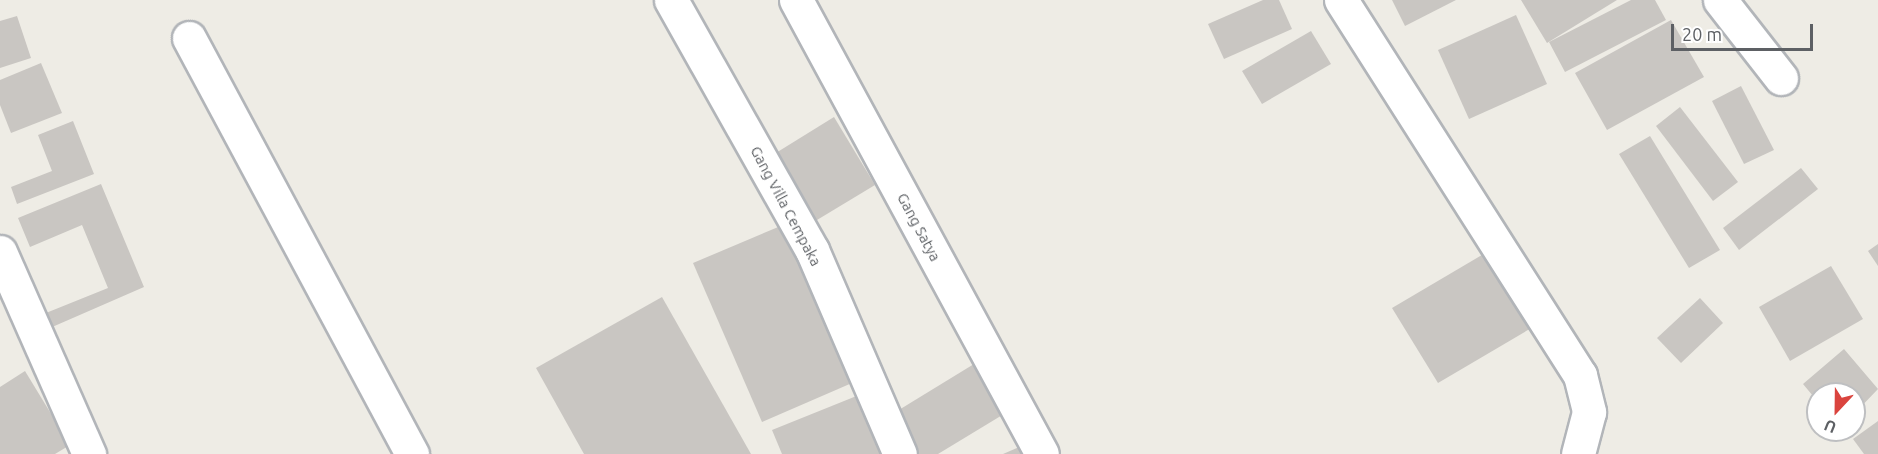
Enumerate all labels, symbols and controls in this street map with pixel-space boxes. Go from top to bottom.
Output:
scale bar [1674,12,1816,50]
text: 20 m [1682,24,1722,44]
street label: Gang Villa Cempaka [747,143,825,269]
street label: Gang Satya [894,190,944,264]
north arrow [1806,382,1866,442]
text: U [1821,416,1839,437]

